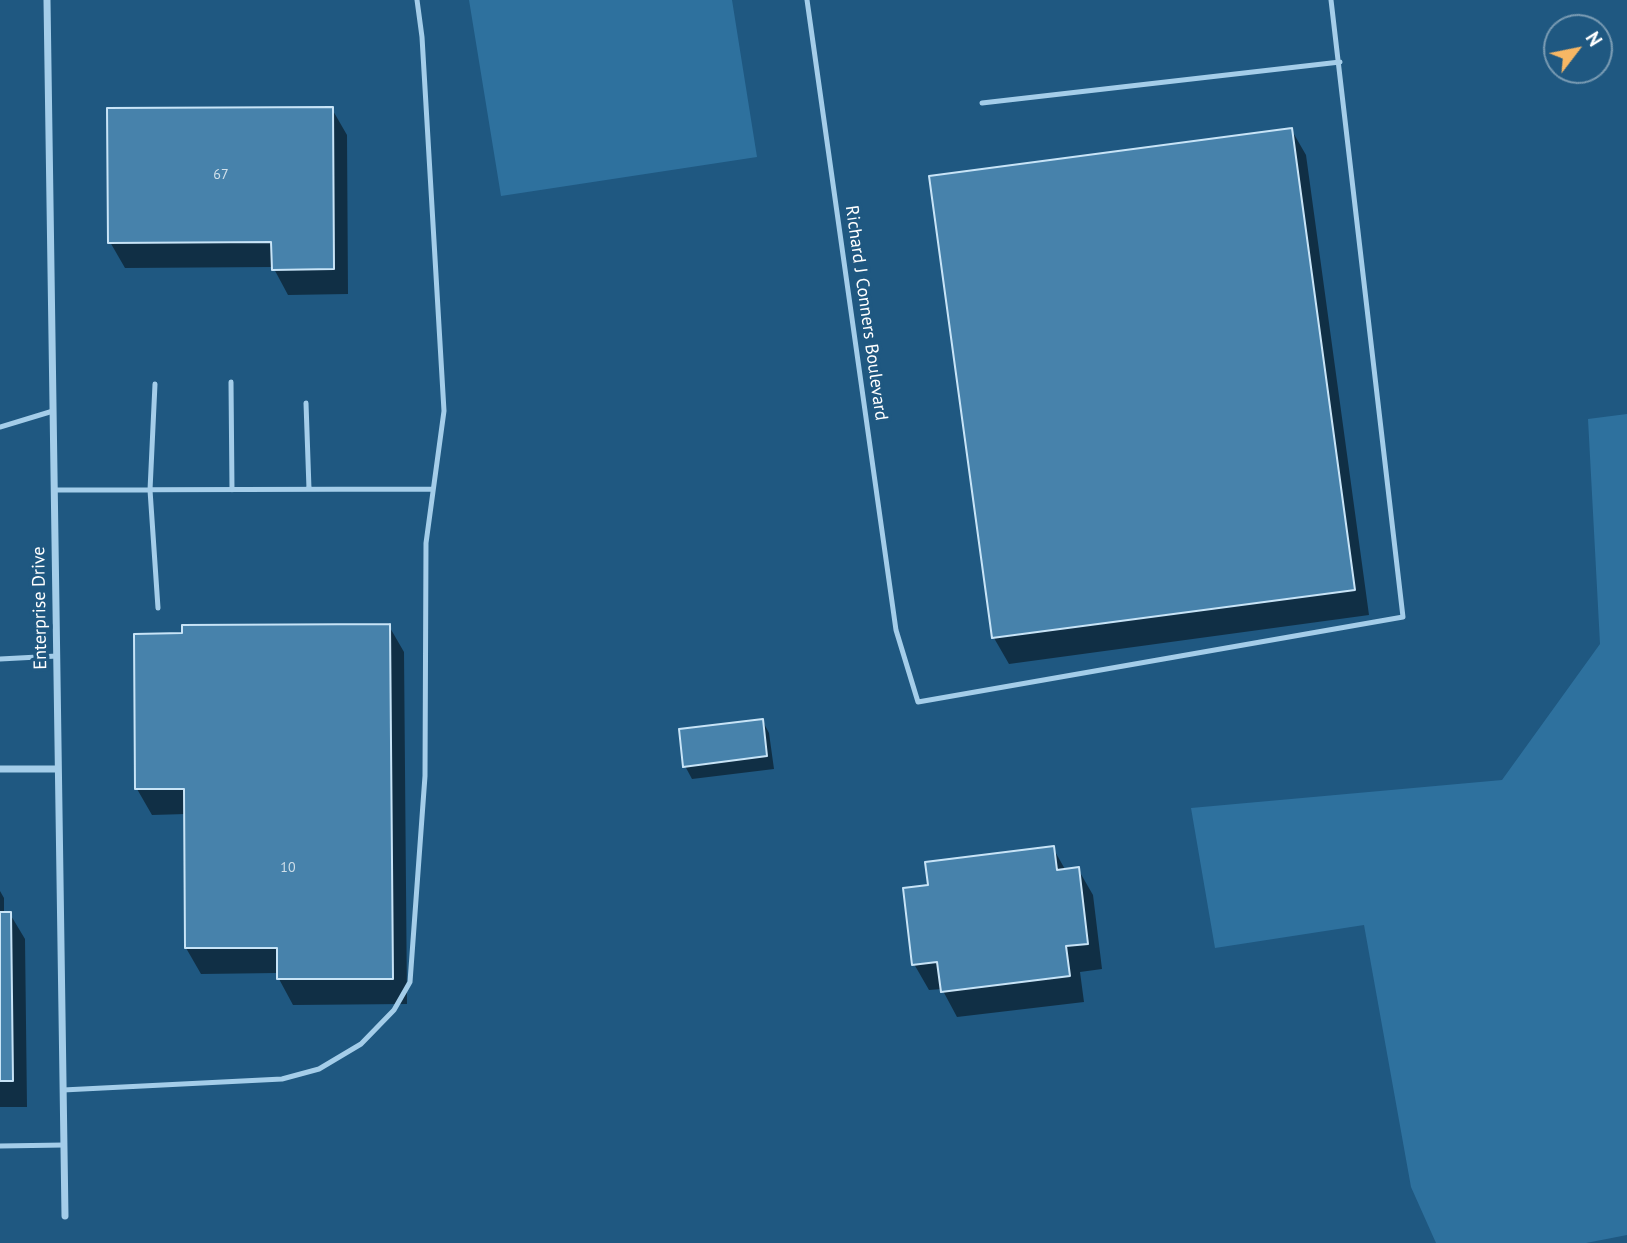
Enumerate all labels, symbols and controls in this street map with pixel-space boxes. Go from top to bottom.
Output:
north arrow [1543,14,1613,84]
text: N [1581,27,1608,51]
house number: 67 [213,167,229,183]
street label: Richard J Conners Boulevard [840,204,892,422]
street label: Enterprise Drive [28,546,52,670]
house number: 10 [280,860,296,876]

